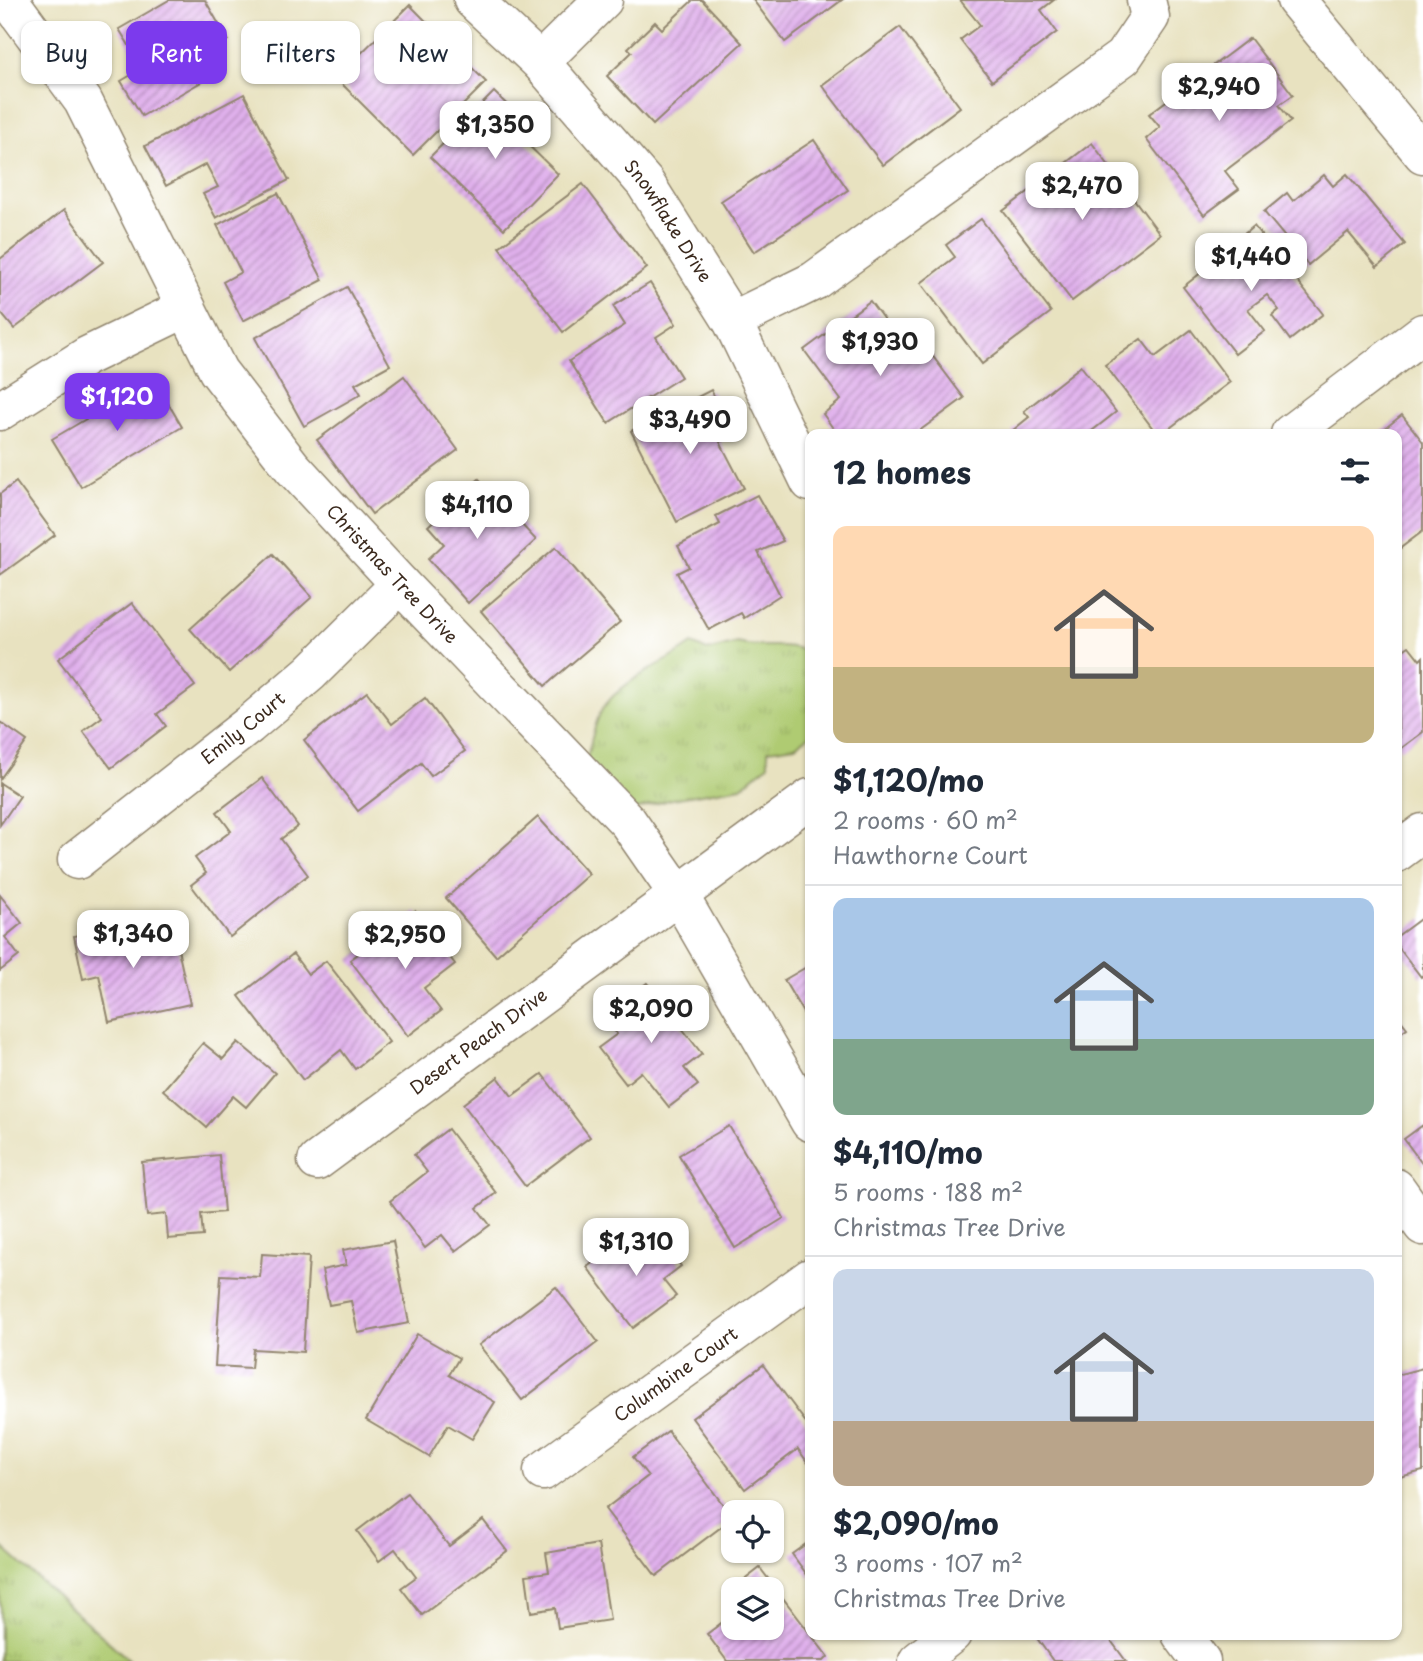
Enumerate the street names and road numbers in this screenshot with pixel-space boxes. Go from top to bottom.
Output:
street label: Snowflake Drive [619,153,719,287]
street label: Christmas Tree Drive [321,498,465,649]
street label: Emily Court [194,685,290,770]
street label: Desert Peach Drive [404,981,552,1100]
street label: Columbine Court [607,1320,743,1428]

